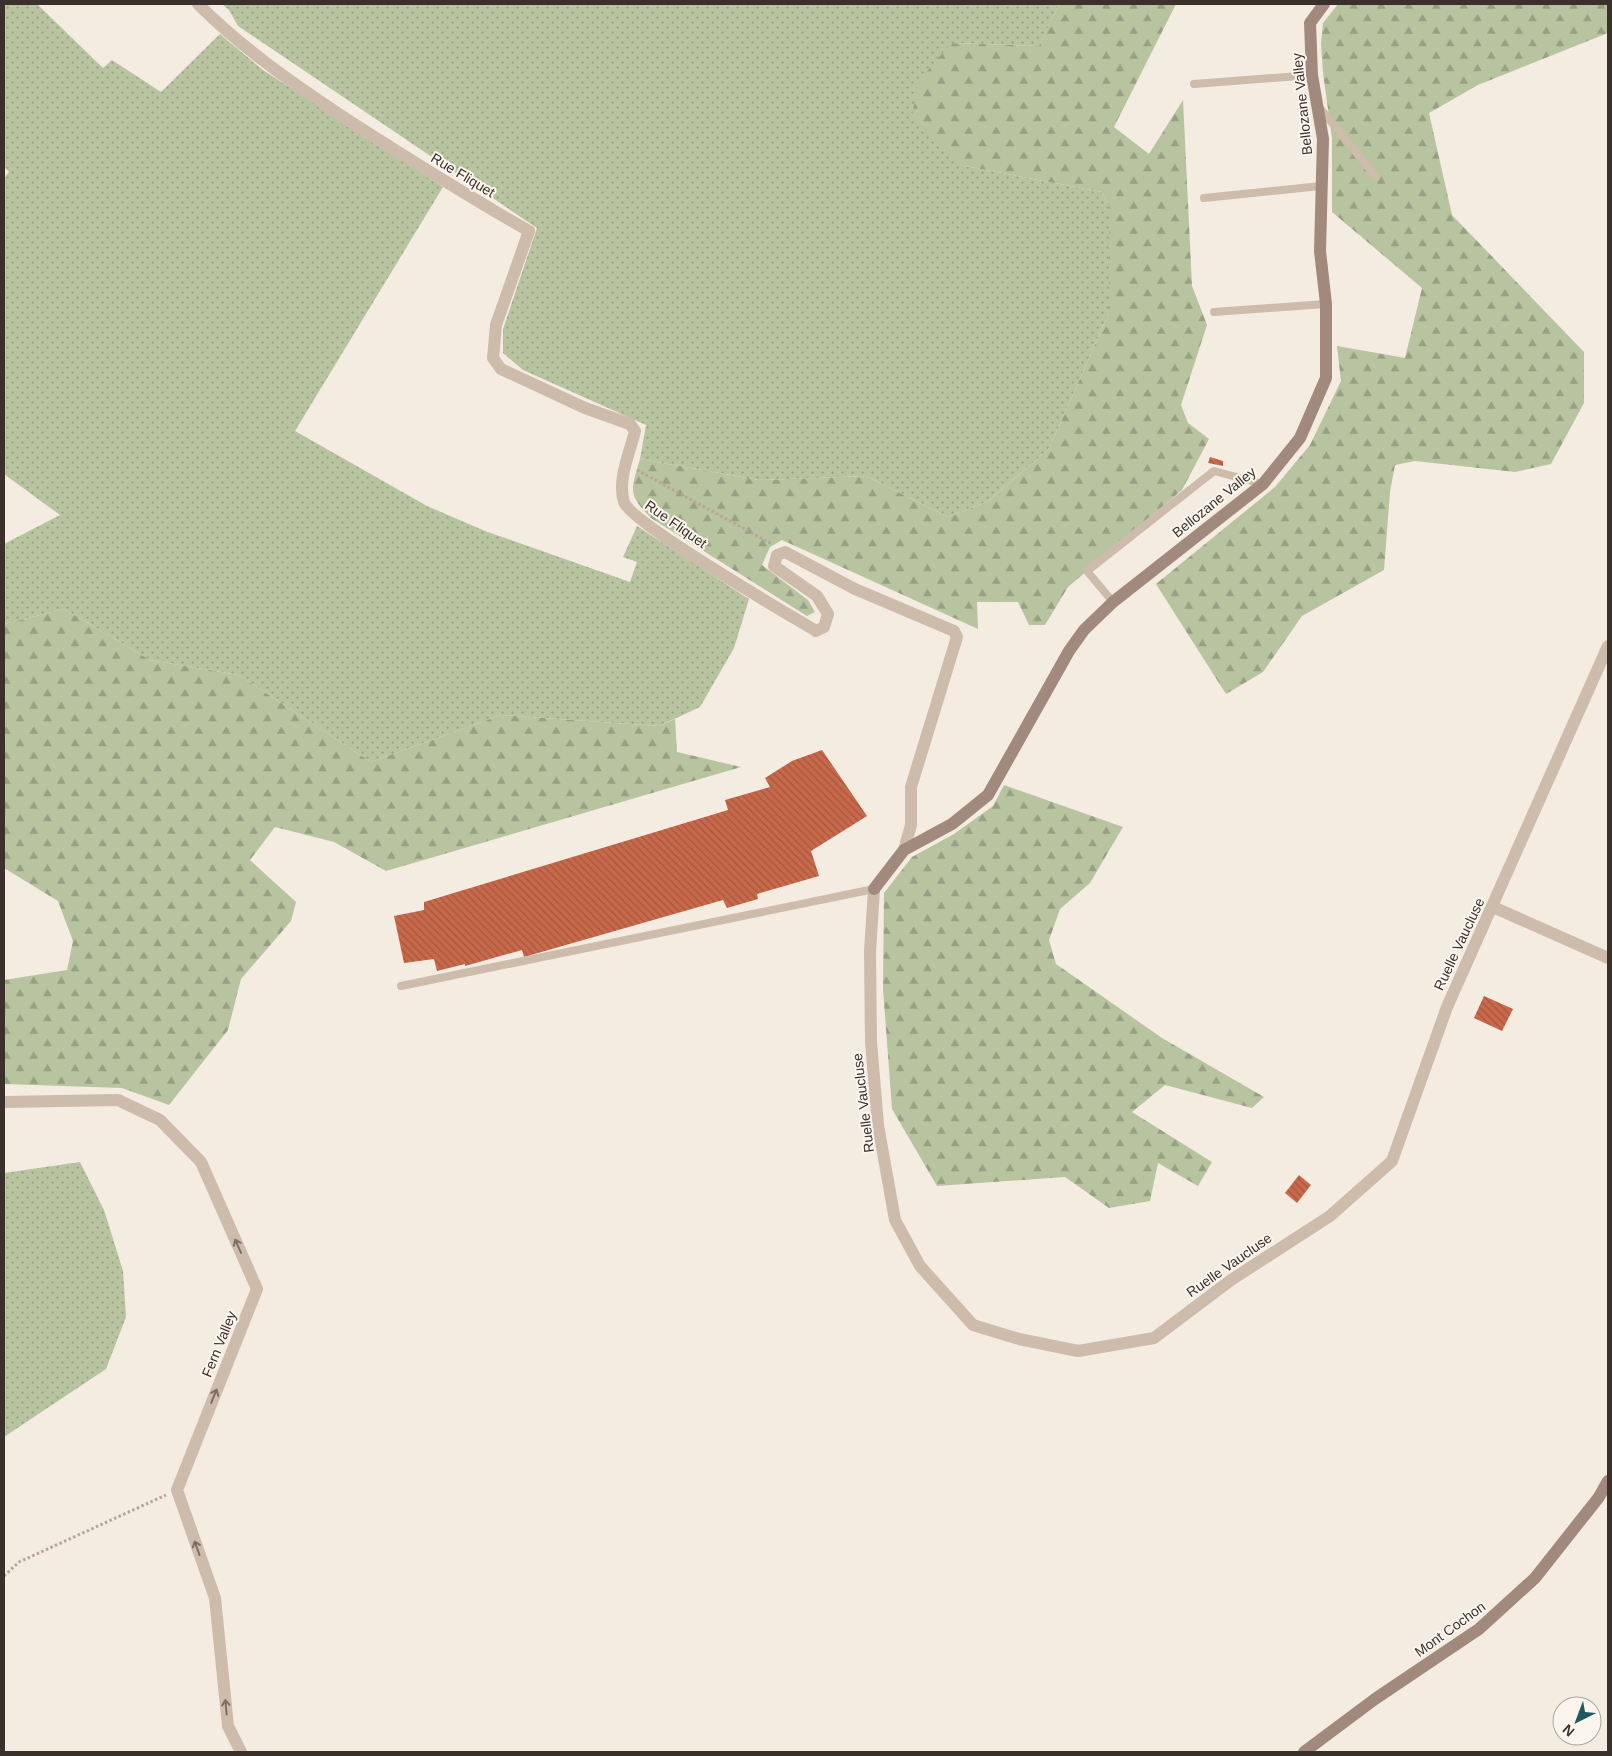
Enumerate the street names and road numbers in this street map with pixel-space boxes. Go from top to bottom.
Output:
street label: Bellozane Valley [1289,52,1315,156]
street label: Rue Fliquet [428,150,498,200]
street label: Bellozane Valley [1169,464,1259,540]
street label: Rue Fliquet [642,497,710,551]
street label: Ruelle Vaucluse [1431,895,1487,993]
street label: Ruelle Vaucluse [849,1052,877,1154]
street label: Ruelle Vaucluse [1183,1230,1275,1300]
street label: Fern Valley [199,1309,239,1379]
street label: Mont Cochon [1412,1598,1488,1660]

